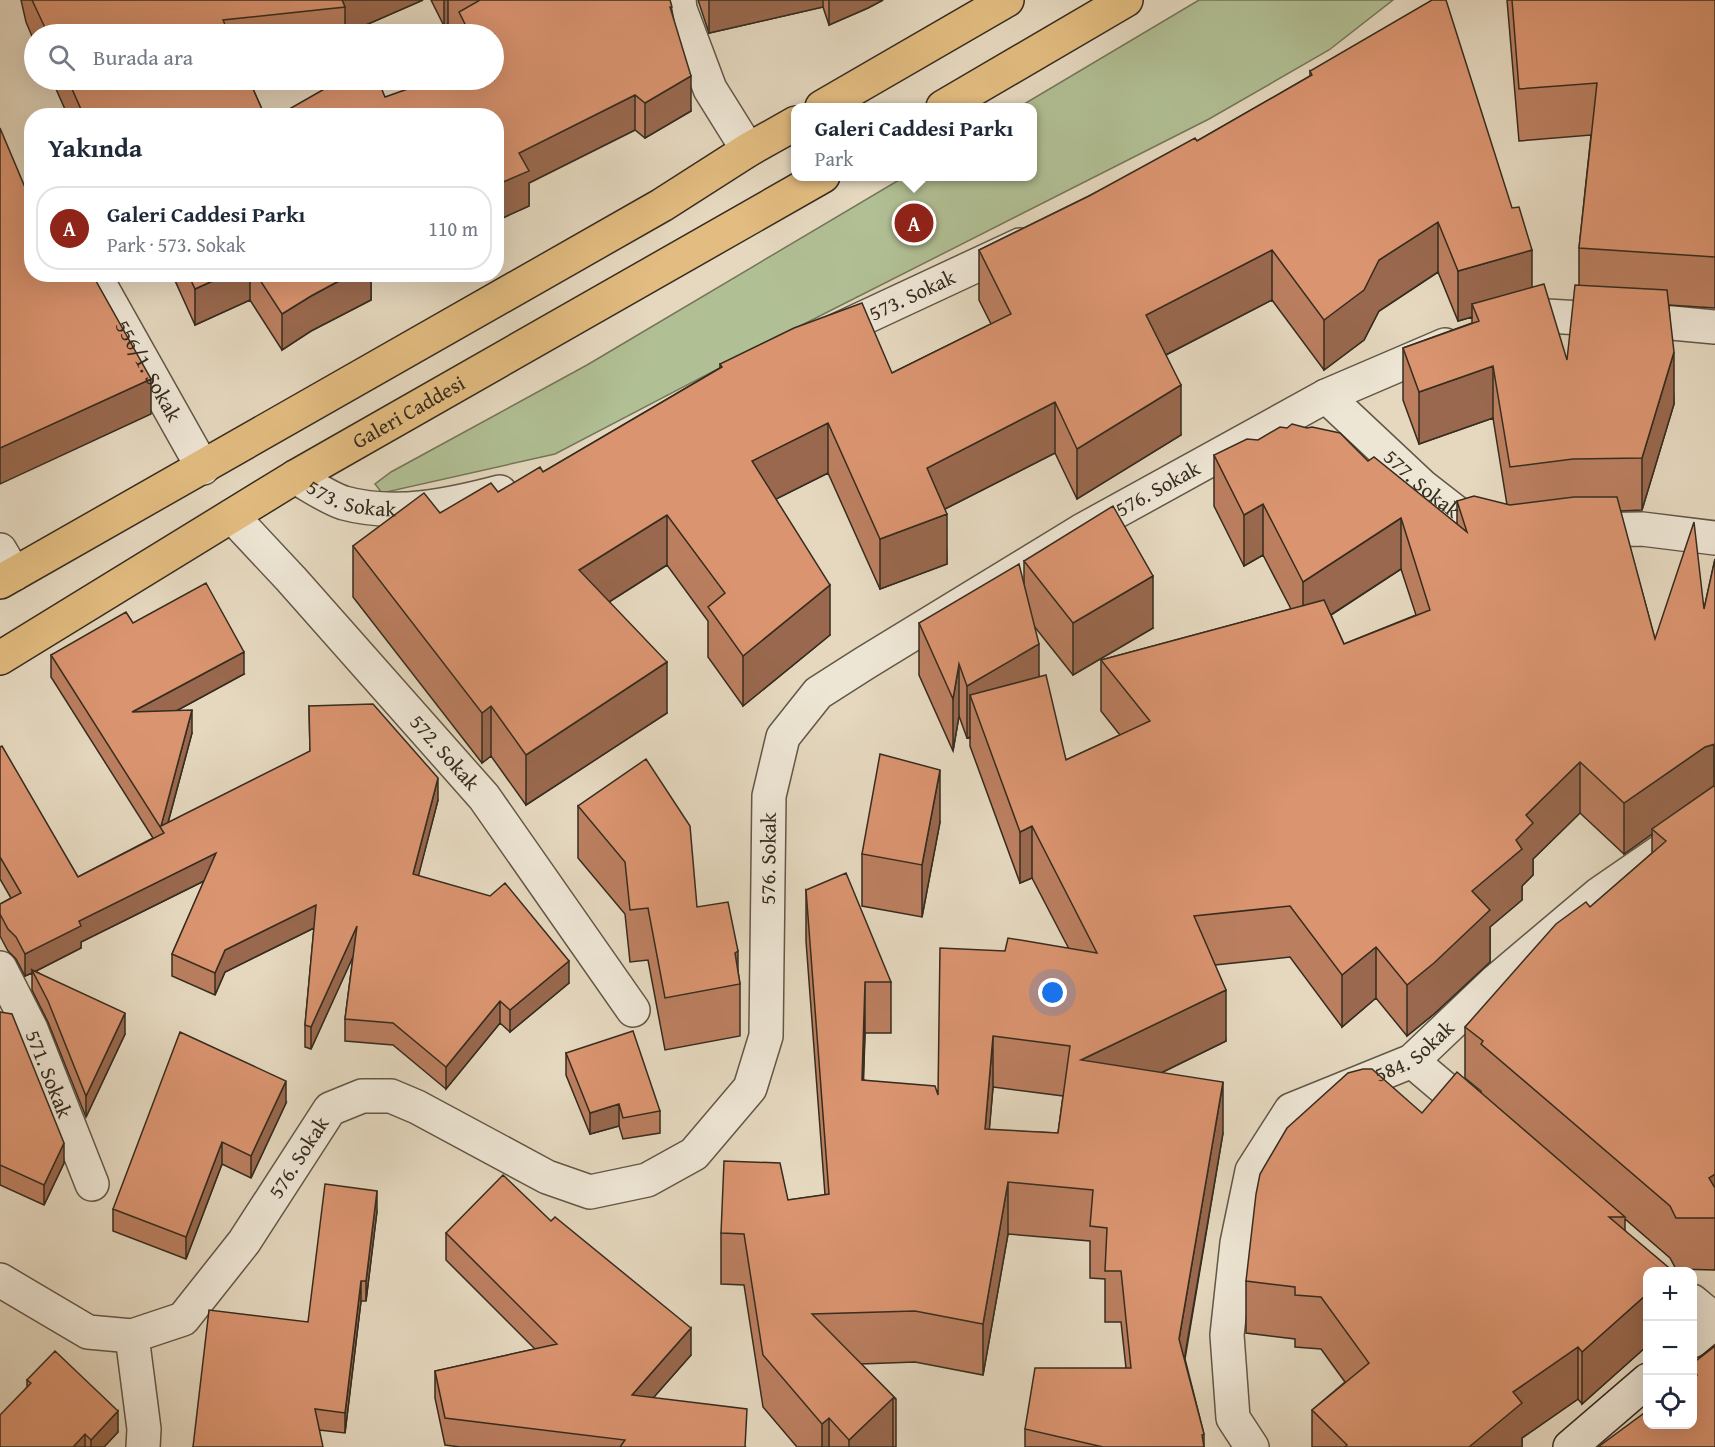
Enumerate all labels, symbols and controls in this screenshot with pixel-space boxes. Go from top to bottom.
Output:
search box [24,24,504,90]
icon: search [45,41,78,74]
text: Burada ara [93,41,193,73]
popup [791,103,1037,181]
text: Galeri Caddesi Parkı [815,112,1013,144]
text: Yakında [48,128,142,167]
text: Park [815,144,853,173]
text: Galeri Caddesi Parkı [107,198,305,230]
pin: A [894,200,934,246]
text: A [63,214,76,243]
text: 110 m [428,214,478,243]
text: Park · 573. Sokak [107,230,246,259]
street label: 573. Sokak [864,261,961,328]
street label: 556/1. Sokak [108,314,190,427]
street label: Galeri Caddesi [346,367,471,456]
street label: 577. Sokak [1377,442,1467,525]
street label: 576. Sokak [1110,452,1206,524]
street label: 573. Sokak [301,471,397,524]
street label: 572. Sokak [403,707,487,797]
street label: 576. Sokak [752,812,784,905]
your location [1038,978,1067,1007]
street label: 584. Sokak [1370,1012,1461,1090]
street label: 571. Sokak [18,1025,81,1123]
street label: 576. Sokak [260,1110,336,1204]
map controls [1643,1267,1697,1429]
button: + [1643,1267,1697,1321]
button: − [1643,1321,1697,1375]
button: locate [1643,1375,1697,1429]

